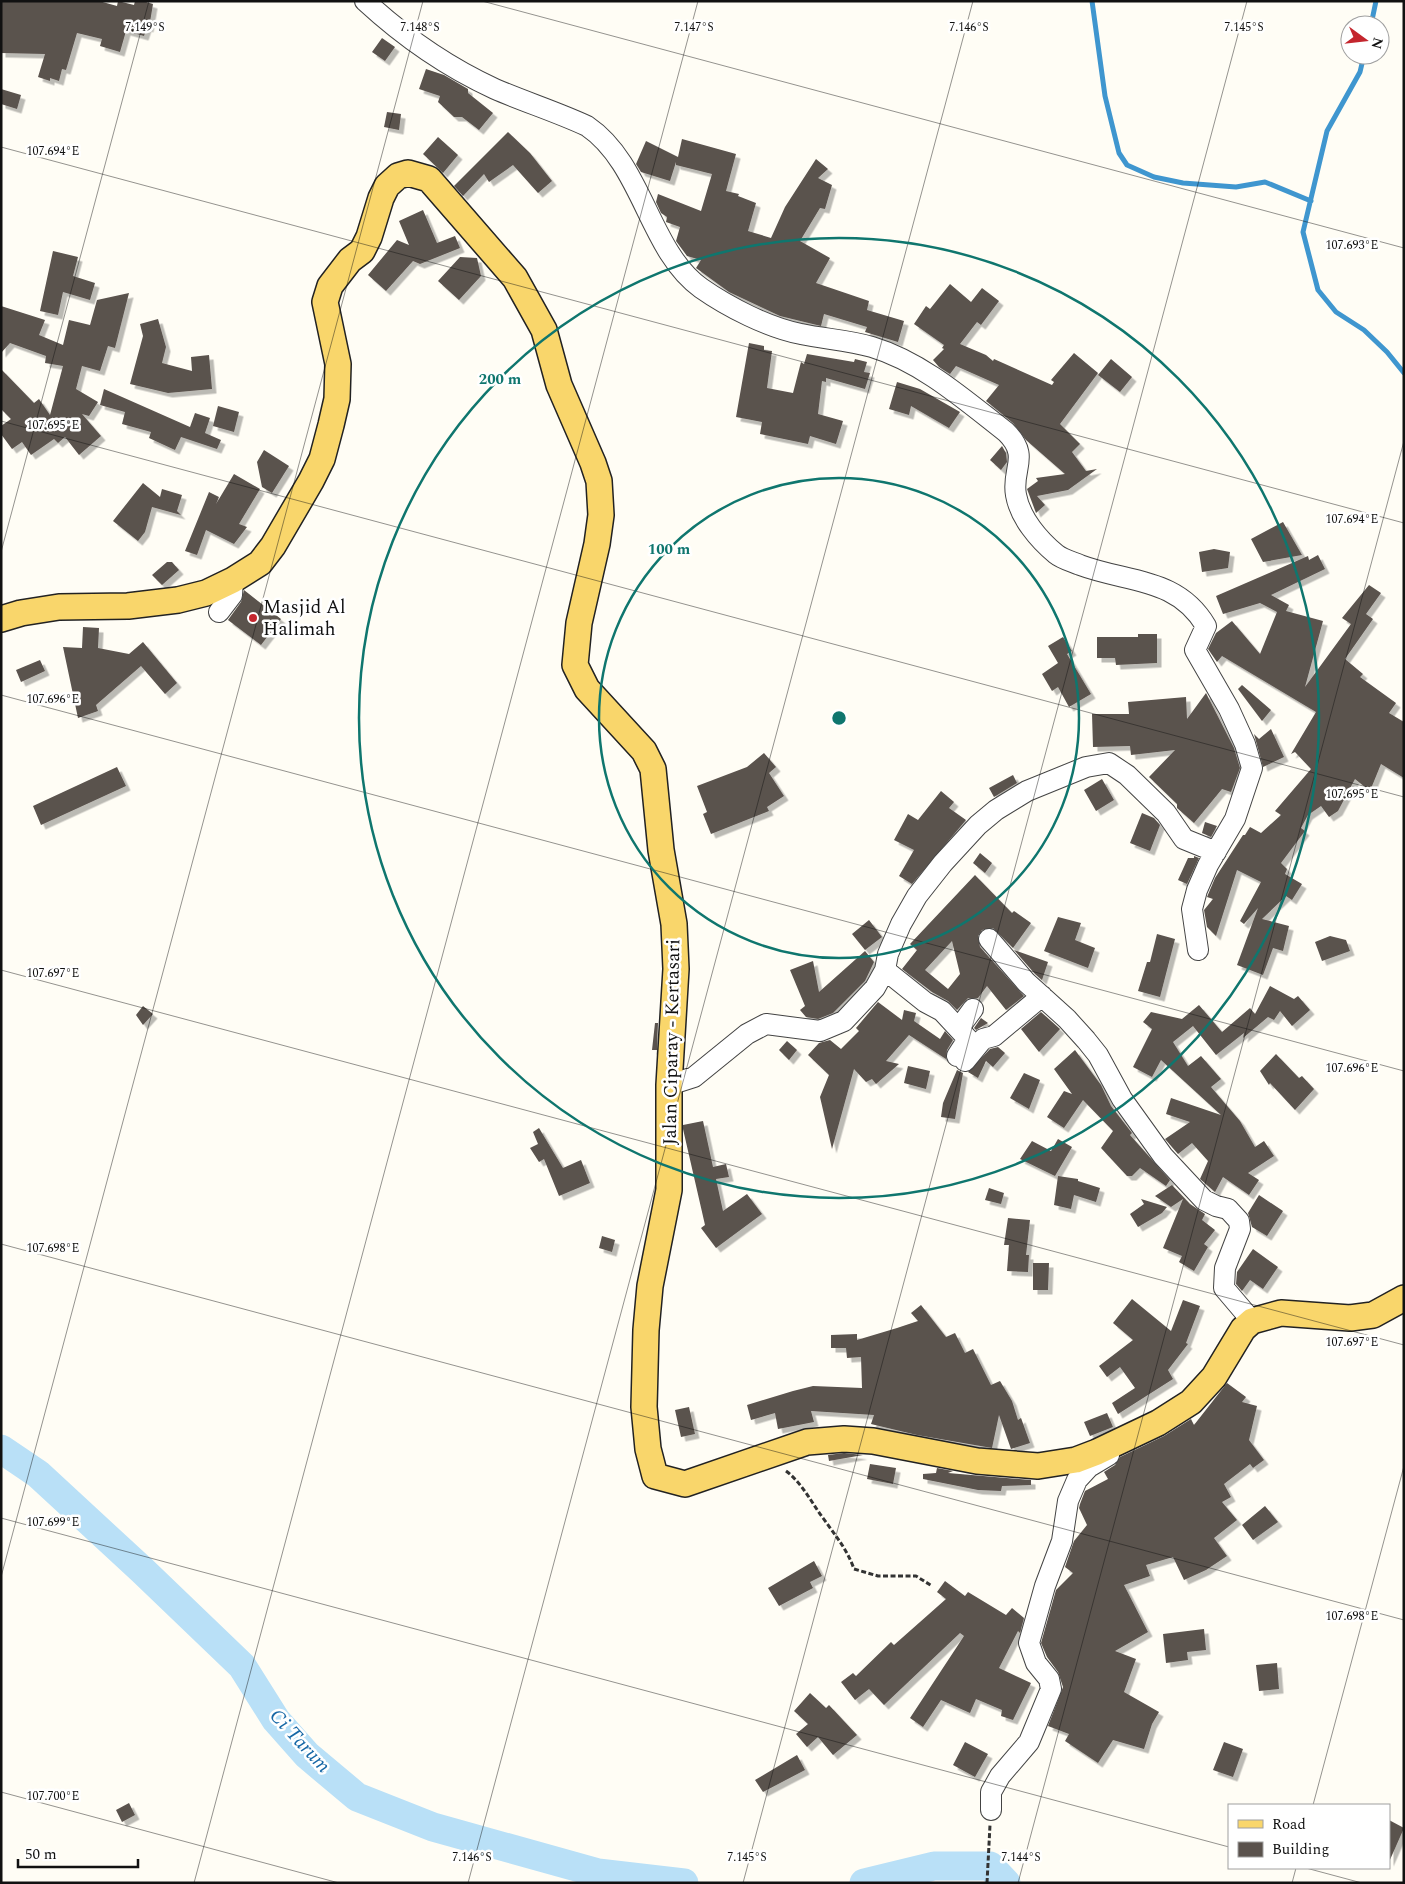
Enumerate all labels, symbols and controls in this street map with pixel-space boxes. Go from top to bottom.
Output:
north arrow [1340,15,1390,65]
text: 7.149°S [125,18,165,37]
text: 7.148°S [400,18,440,37]
text: 7.147°S [674,18,714,37]
text: 7.146°S [949,18,989,37]
text: 7.145°S [1224,18,1264,37]
text: N [1365,35,1389,51]
text: 107.694°E [27,142,79,161]
text: 107.693°E [1326,236,1378,255]
text: 200 m [479,368,522,391]
text: 107.695°E [27,416,79,435]
text: 107.694°E [1326,510,1378,529]
text: 100 m [648,538,691,561]
place label: Masjid Al Halimah [263,593,346,644]
marker: Masjid Al Halimah [247,612,259,624]
text: 107.696°E [27,690,79,709]
centre of rings [830,709,848,727]
text: 107.695°E [1326,785,1378,804]
street label: Jalan Ciparay - Kertasari [656,939,688,1145]
text: 107.697°E [27,964,79,983]
text: 107.696°E [1326,1059,1378,1078]
text: 107.698°E [27,1239,79,1258]
text: 107.697°E [1326,1333,1378,1352]
text: 107.699°E [27,1513,79,1532]
text: 107.698°E [1326,1607,1378,1626]
water label: Ci Tarum [262,1702,338,1780]
text: 107.700°E [27,1787,79,1806]
legend [1228,1804,1390,1869]
text: Road [1272,1813,1306,1836]
scale bar [18,1836,138,1868]
text: Building [1272,1838,1329,1861]
text: 50 m [25,1843,57,1866]
text: 7.146°S [452,1848,492,1867]
text: 7.145°S [727,1848,767,1867]
text: 7.144°S [1001,1848,1041,1867]

